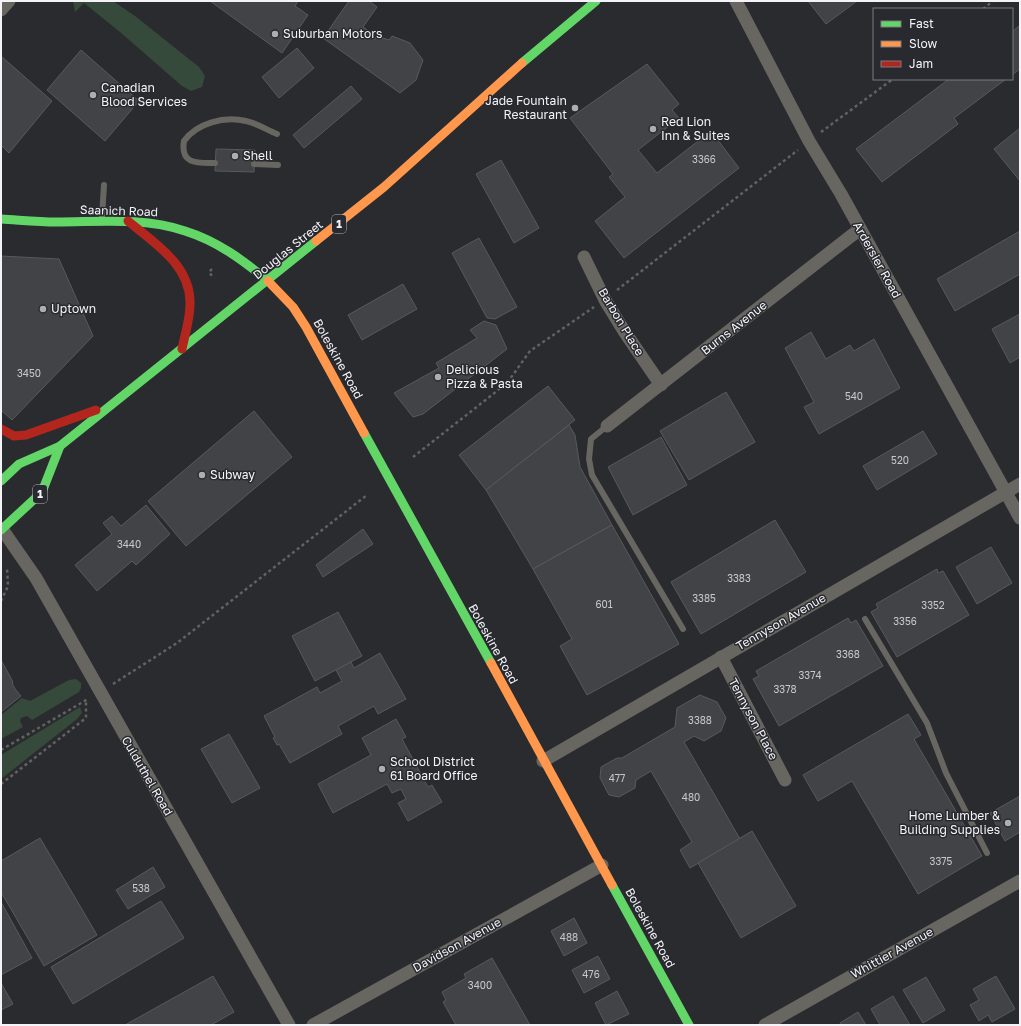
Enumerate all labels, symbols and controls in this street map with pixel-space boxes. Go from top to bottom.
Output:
legend [873,8,1013,80]
text: Fast [909,16,934,31]
place label: Suburban Motors [283,26,382,41]
marker: Suburban Motors [270,29,280,39]
text: Slow [909,36,937,51]
text: Jam [909,56,933,71]
place label: Canadian Blood Services [101,80,187,109]
marker: Canadian Blood Services [88,90,98,100]
place label: Jade Fountain Restaurant [485,93,567,122]
marker: Jade Fountain Restaurant [570,103,580,113]
place label: Red Lion Inn & Suites [661,114,730,143]
marker: Red Lion Inn & Suites [648,124,658,134]
place label: Shell [243,148,273,163]
marker: Shell [230,151,240,161]
house number: 3366 [692,153,716,165]
street label: Saanich Road [80,202,158,219]
road number: 1 [332,215,346,233]
street label: Douglas Street [250,217,326,282]
street label: Ardersier Road [850,219,905,301]
street label: Barbon Place [595,285,648,358]
street label: Burns Avenue [698,297,769,358]
place label: Uptown [51,301,96,316]
marker: Uptown [38,304,48,314]
street label: Boleskine Road [310,316,367,401]
place label: Delicious Pizza & Pasta [446,362,523,391]
house number: 3450 [17,367,41,379]
marker: Delicious Pizza & Pasta [433,372,443,382]
house number: 540 [845,390,863,402]
house number: 520 [891,454,909,466]
place label: Subway [210,467,255,482]
marker: Subway [197,470,207,480]
road number: 1 [33,485,47,503]
house number: 3440 [117,538,141,550]
house number: 3383 [727,572,751,584]
street label: Tennyson Avenue [733,590,828,653]
house number: 3385 [692,592,716,604]
house number: 601 [595,598,613,610]
house number: 3352 [921,599,945,611]
street label: Boleskine Road [465,601,522,686]
house number: 3356 [893,615,917,627]
house number: 3368 [836,648,860,660]
house number: 3374 [798,669,822,681]
street label: Tennyson Place [726,675,781,762]
house number: 3378 [773,683,797,695]
house number: 3388 [688,714,712,726]
street label: Culduthel Road [119,733,176,818]
place label: School District 61 Board Office [390,754,478,783]
marker: School District 61 Board Office [377,764,387,774]
house number: 477 [609,772,625,784]
house number: 480 [682,791,700,803]
place label: Home Lumber & Building Supplies [899,808,1000,837]
marker: Home Lumber & Building Supplies [1003,818,1013,828]
house number: 3375 [930,855,953,867]
house number: 538 [132,882,150,894]
street label: Boleskine Road [622,885,679,970]
street label: Davidson Avenue [410,914,504,975]
street label: Whittier Avenue [848,924,936,981]
house number: 488 [560,931,578,943]
house number: 476 [582,968,600,980]
house number: 3400 [468,979,492,991]

